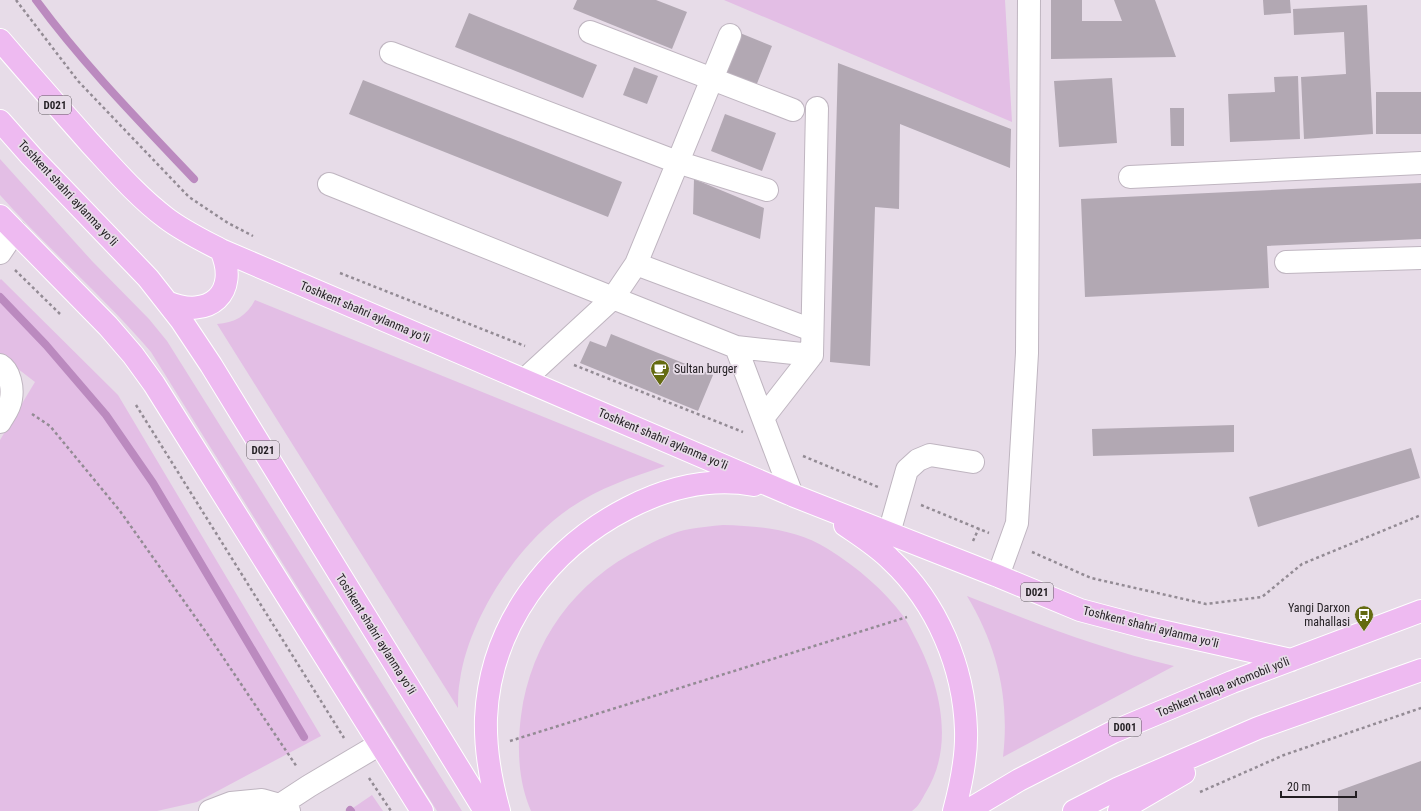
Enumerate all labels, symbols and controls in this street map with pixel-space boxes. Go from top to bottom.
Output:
road number: D021 [39,96,71,114]
street label: Toshkent shahri aylanma yoʻli [15,137,121,249]
street label: Toshkent shahri aylanma yoʻli [298,278,432,346]
cafe icon: Sultan burger [649,358,671,386]
place label: Sultan burger [674,362,737,376]
street label: Toshkent shahri aylanma yoʻli [596,405,730,473]
road number: D021 [247,441,279,459]
street label: Toshkent shahri aylanma yoʻli [333,571,419,697]
road number: D021 [1021,583,1053,601]
place label: Yangi Darxon mahallasi [1288,601,1350,629]
street label: Toshkent shahri aylanma yoʻli [1082,603,1220,651]
bus stop icon: Yangi Darxon mahallasi [1353,604,1375,632]
street label: Toshkent halqa avtomobil yo'li [1155,654,1291,720]
road number: D001 [1109,718,1141,736]
scale bar [1281,773,1356,799]
text: 20 m [1287,780,1311,794]

